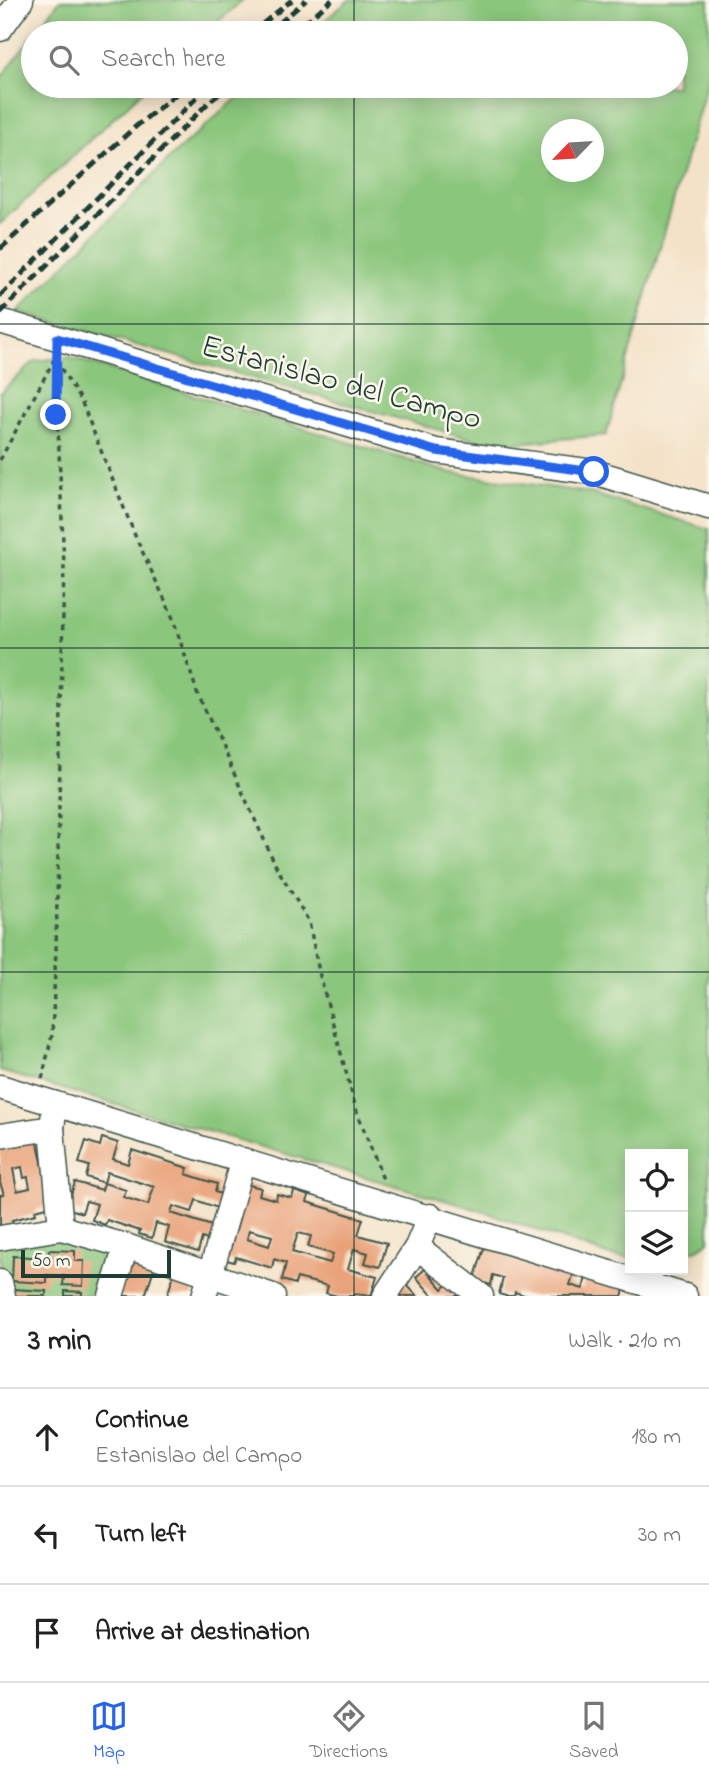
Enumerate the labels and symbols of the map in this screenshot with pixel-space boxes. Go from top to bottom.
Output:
north arrow [541,119,604,182]
street label: Estanislao del Campo [196,324,486,444]
route end [40,399,71,430]
route start [578,456,609,487]
scale bar [21,1247,172,1279]

